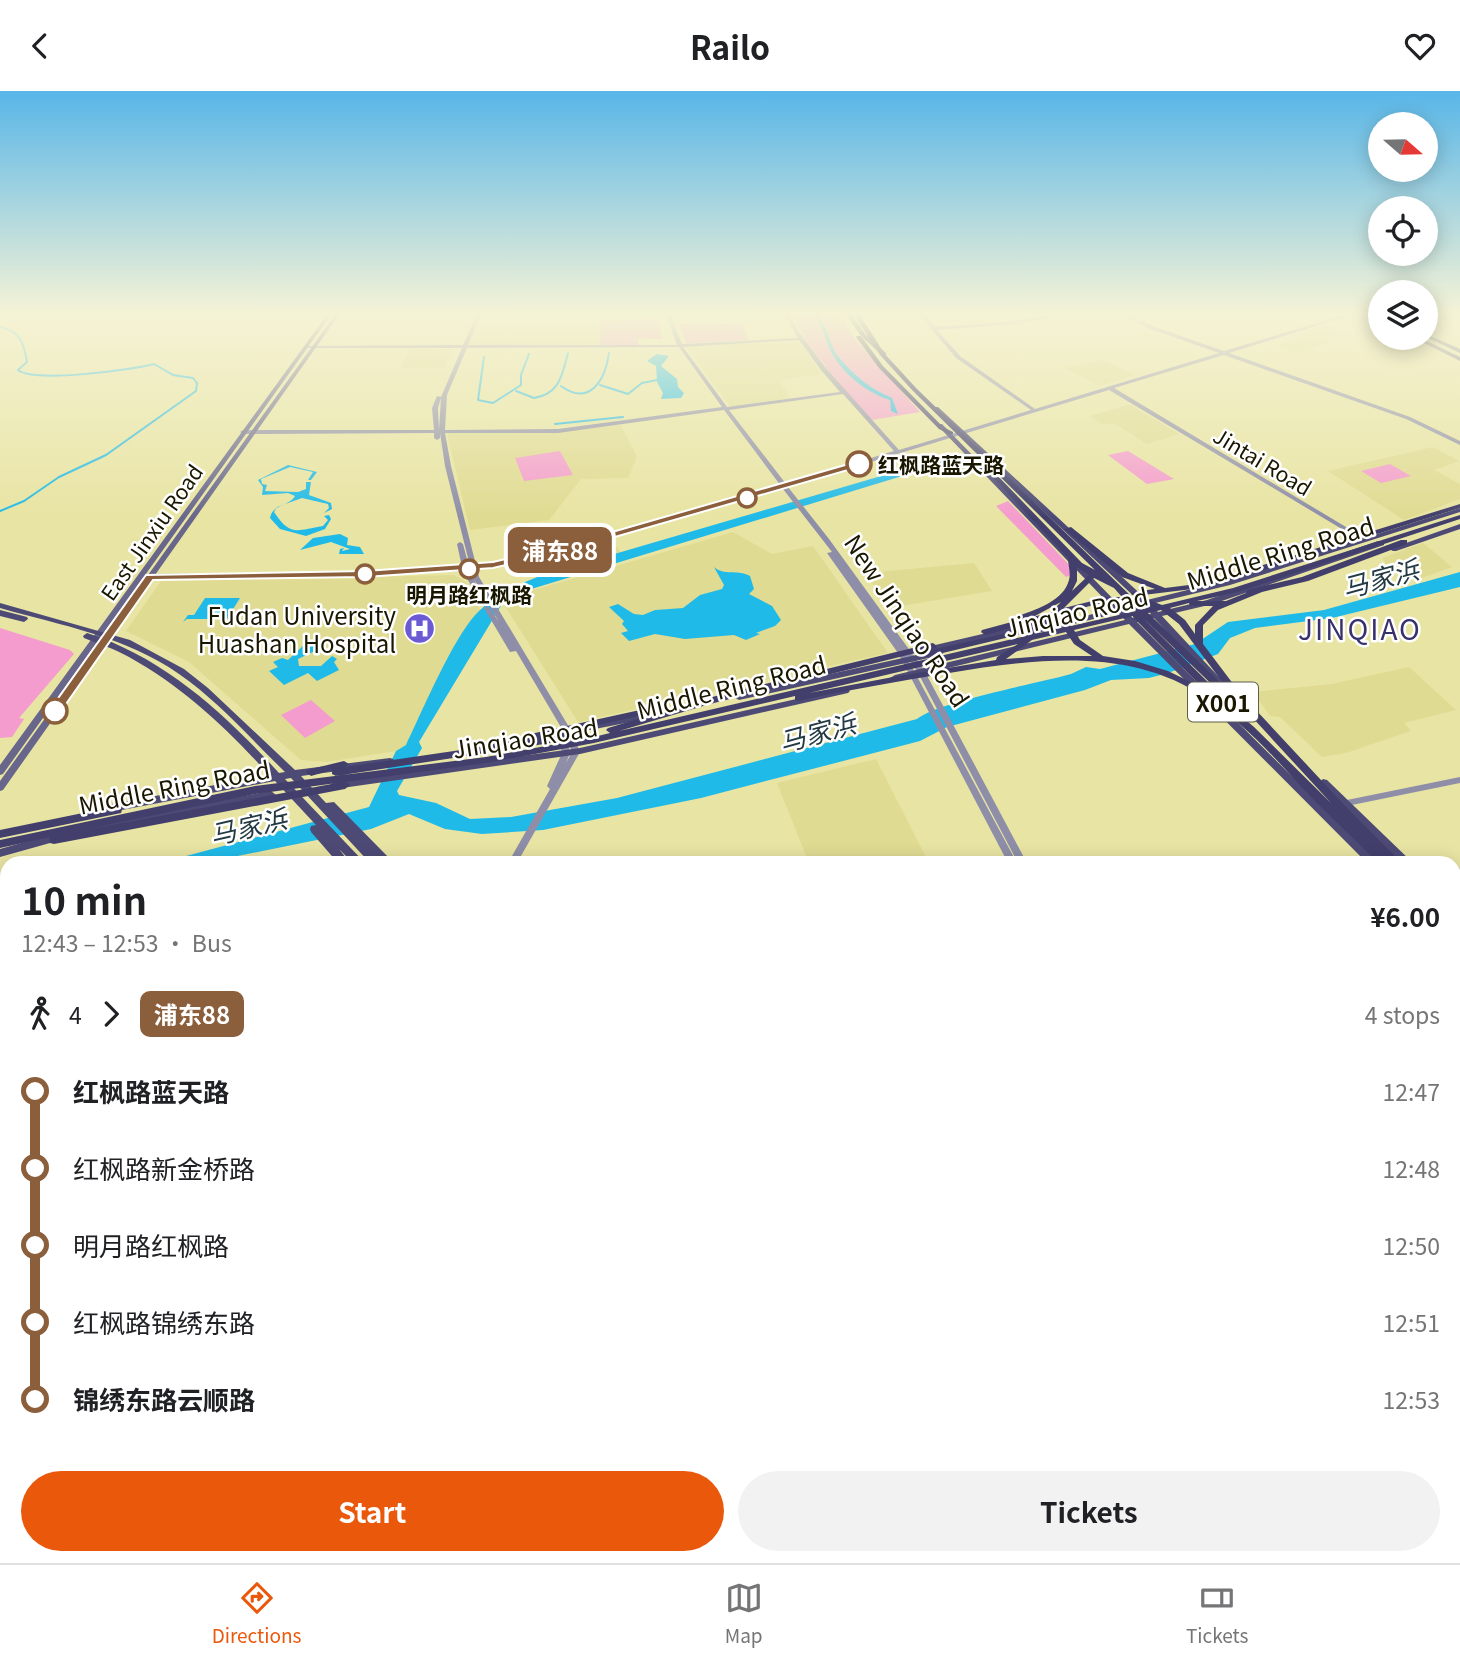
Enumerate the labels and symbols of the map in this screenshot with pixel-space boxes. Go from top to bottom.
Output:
north arrow [1368,112,1438,182]
street label: Jintai Road [1208,420,1318,502]
place label: 红枫路蓝天路 [878,449,1004,479]
marker: 红枫路蓝天路 [846,451,872,477]
street label: East Jinxiu Road [93,458,209,606]
unlabelled marker [737,488,757,508]
street label: Middle Ring Road [1182,507,1378,597]
line badge: 浦东88 [511,527,609,573]
street label: New Jinqiao Road [837,527,979,713]
water label: 马家浜 [1338,549,1424,605]
marker: 明月路红枫路 [459,559,479,579]
unlabelled marker [355,564,375,584]
street label: Jinqiao Road [1001,577,1151,645]
place label: 明月路红枫路 [406,579,532,609]
place label: Fudan University Huashan Hospital [198,597,396,660]
district label: JINQIAO [1298,608,1422,648]
hospital icon: Fudan University Huashan Hospital [402,611,436,645]
street label: Middle Ring Road [633,646,829,726]
road number: X001 [1188,683,1258,722]
unlabelled marker [42,698,68,724]
water label: 马家浜 [775,703,861,759]
street label: Jinqiao Road [450,708,600,766]
street label: Middle Ring Road [75,750,273,822]
water label: 马家浜 [206,798,292,852]

